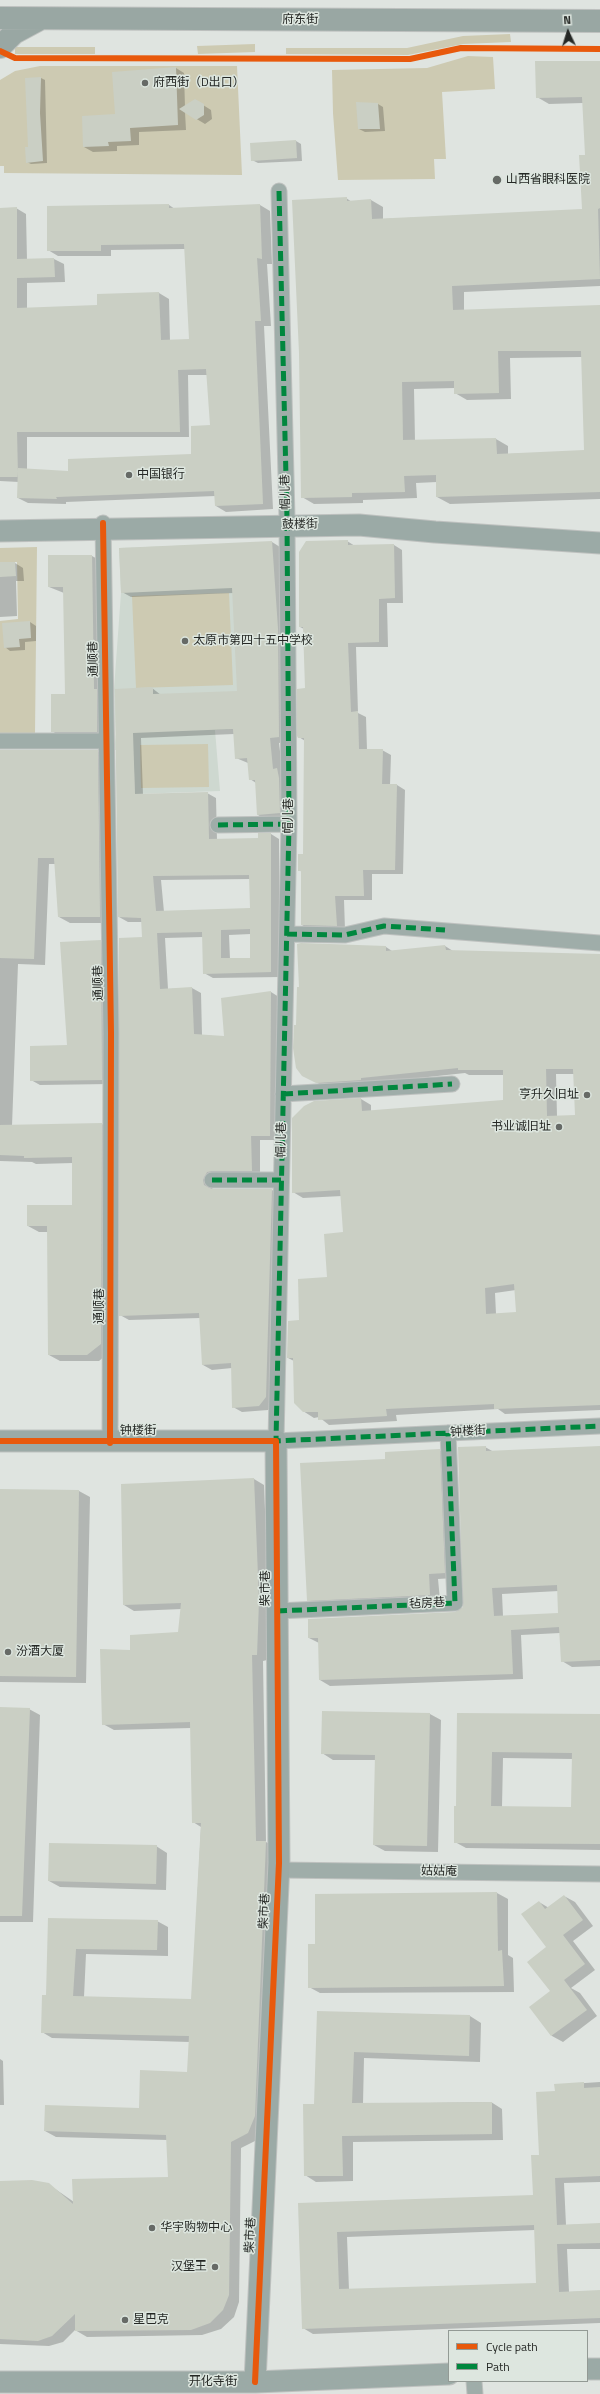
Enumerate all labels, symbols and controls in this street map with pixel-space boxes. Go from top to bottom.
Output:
north arrow [548,12,588,52]
text: N [563,12,572,28]
street label: 府东街 [282,13,318,27]
place label: 府西街（D出口） [153,76,245,90]
marker: 府西街（D出口） [140,78,150,88]
place label: 山西省眼科医院 [506,173,590,187]
marker: 山西省眼科医院 [491,174,503,186]
place label: 中国银行 [137,468,185,482]
marker: 中国银行 [124,470,134,480]
street label: 帽儿巷 [278,474,294,510]
street label: 鼓楼街 [282,517,318,533]
place label: 太原市第四十五中学校 [193,634,313,648]
marker: 太原市第四十五中学校 [180,636,190,646]
street label: 通顺巷 [86,641,102,677]
street label: 帽儿巷 [282,798,296,834]
street label: 通顺巷 [91,965,107,1001]
place label: 亨升久旧址 [519,1088,579,1102]
marker: 亨升久旧址 [582,1090,592,1100]
place label: 书业诚旧址 [491,1120,551,1134]
street label: 帽儿巷 [274,1122,290,1158]
marker: 书业诚旧址 [554,1122,564,1132]
street label: 通顺巷 [93,1288,107,1324]
street label: 钟楼街 [120,1424,156,1438]
street label: 钟楼街 [450,1424,486,1440]
street label: 柴市巷 [259,1570,273,1606]
street label: 毡房巷 [409,1596,445,1612]
place label: 汾酒大厦 [16,1645,64,1659]
marker: 汾酒大厦 [3,1647,13,1657]
street label: 姑姑庵 [421,1864,457,1880]
street label: 柴市巷 [257,1893,273,1929]
street label: 柴市巷 [243,2217,259,2253]
place label: 华宇购物中心 [160,2221,232,2235]
marker: 华宇购物中心 [147,2223,157,2233]
place label: 汉堡王 [171,2260,207,2274]
marker: 汉堡王 [210,2262,220,2272]
place label: 星巴克 [133,2313,169,2327]
marker: 星巴克 [120,2315,130,2325]
legend [448,2330,588,2382]
text: Cycle path [486,2337,538,2356]
text: Path [486,2357,510,2376]
street label: 开化寺街 [189,2375,237,2389]

